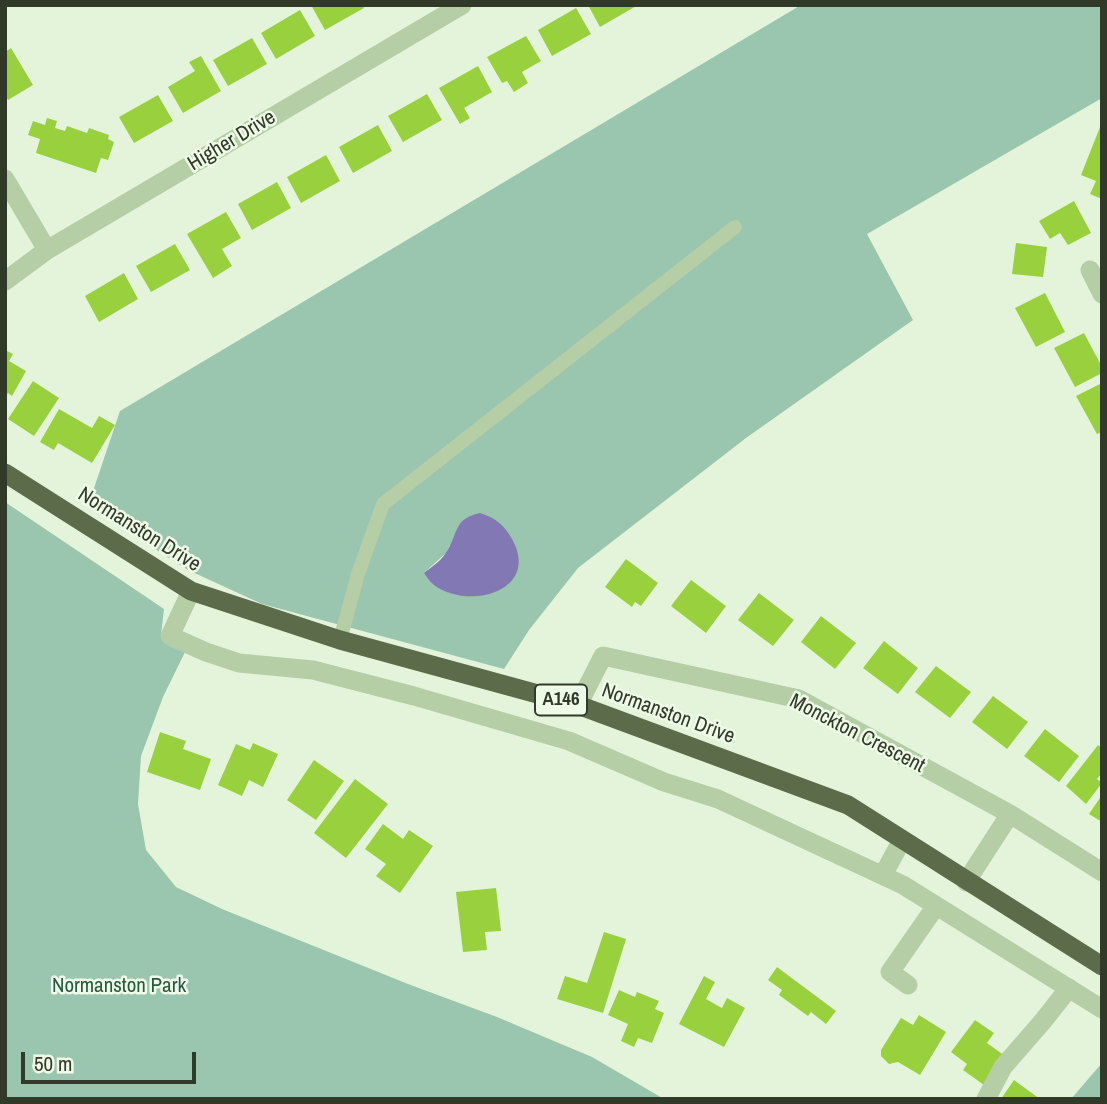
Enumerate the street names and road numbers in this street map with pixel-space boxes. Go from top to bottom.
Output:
street label: Higher Drive [184,105,280,177]
street label: Normanston Drive [73,482,205,578]
street label: Normanston Drive [598,678,738,750]
road number: A146 [535,684,587,716]
street label: Monckton Crescent [785,689,929,779]

